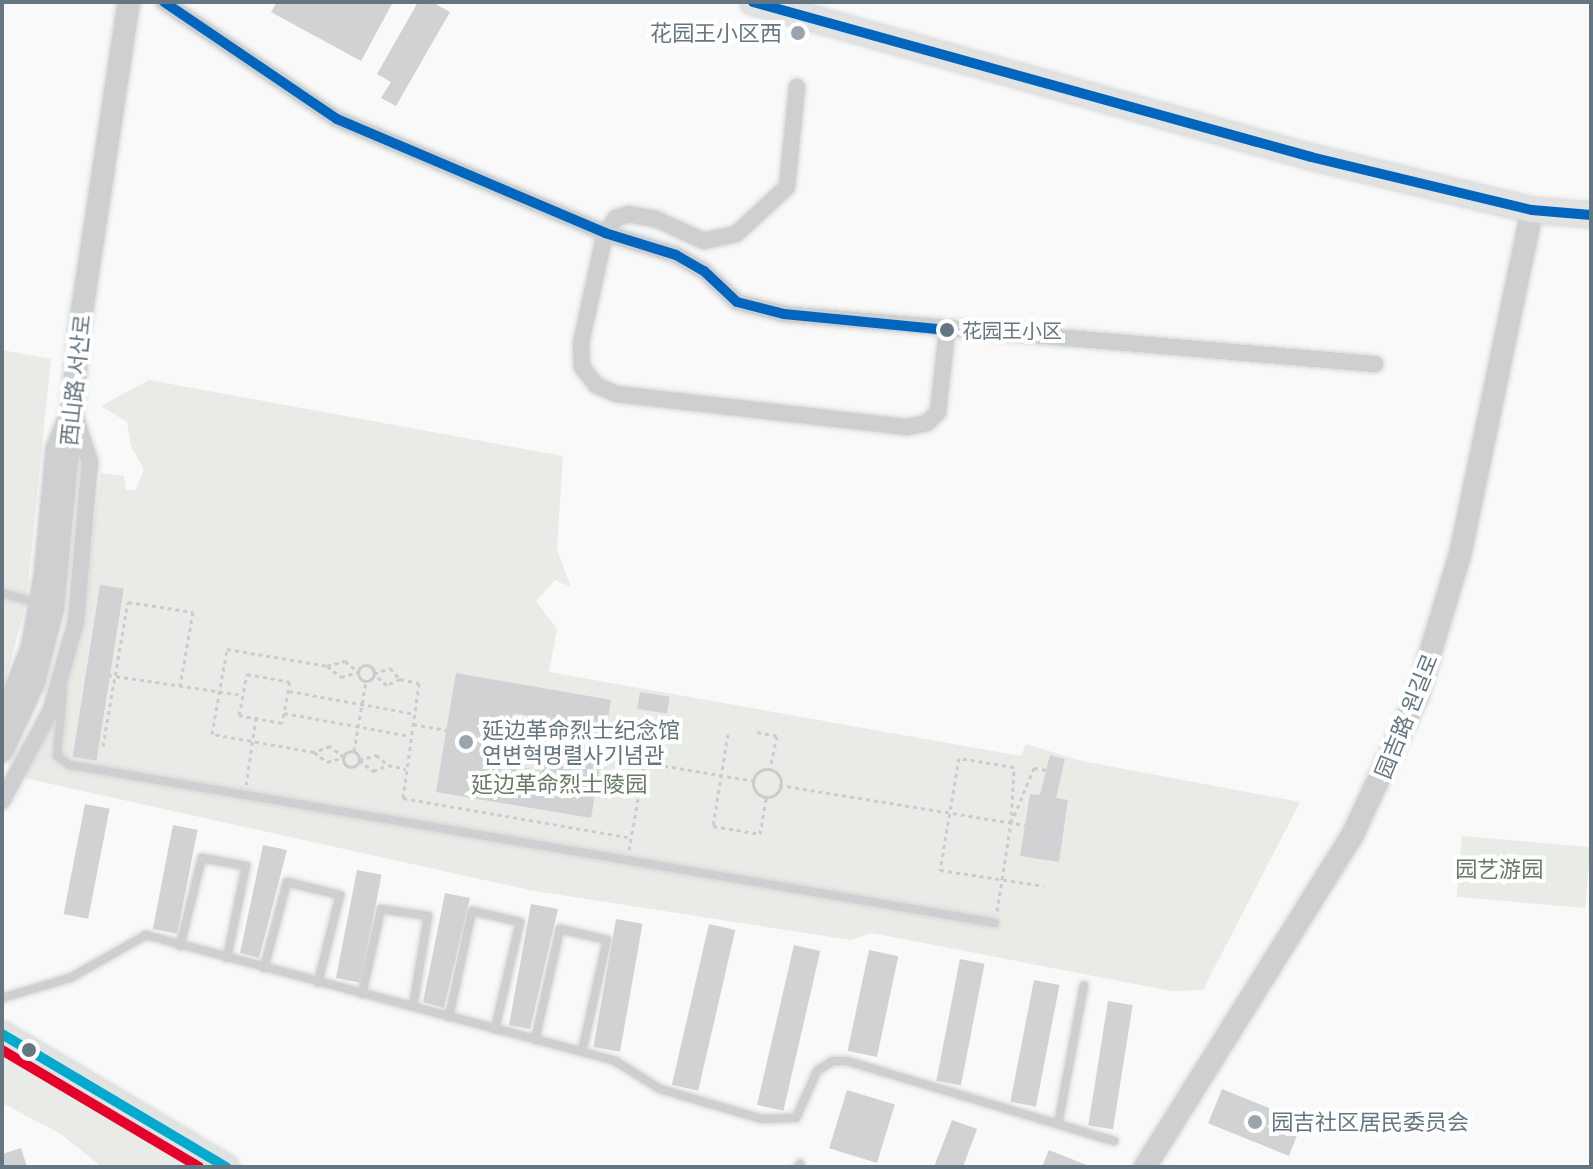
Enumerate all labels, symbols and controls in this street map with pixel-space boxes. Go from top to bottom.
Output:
place label: 花园王小区西 [650,20,782,46]
marker: 花园王小区西 [789,24,807,42]
street label: 西山路 서산로 [55,313,95,447]
place label: 花园王小区 [962,318,1062,342]
marker: 花园王小区 [939,322,955,338]
street label: 园吉路 원길로 [1369,650,1443,782]
place label: 延边革命烈士纪念馆 연변혁명렬사기념관 [482,716,680,768]
marker: 延边革命烈士纪念馆 연변혁명렬사기념관 [457,733,475,751]
park label: 延边革命烈士陵园 [471,771,647,797]
park label: 园艺游园 [1455,856,1543,882]
unlabelled marker [21,1042,37,1058]
place label: 园吉社区居民委员会 [1271,1109,1469,1135]
marker: 园吉社区居民委员会 [1246,1113,1264,1131]

